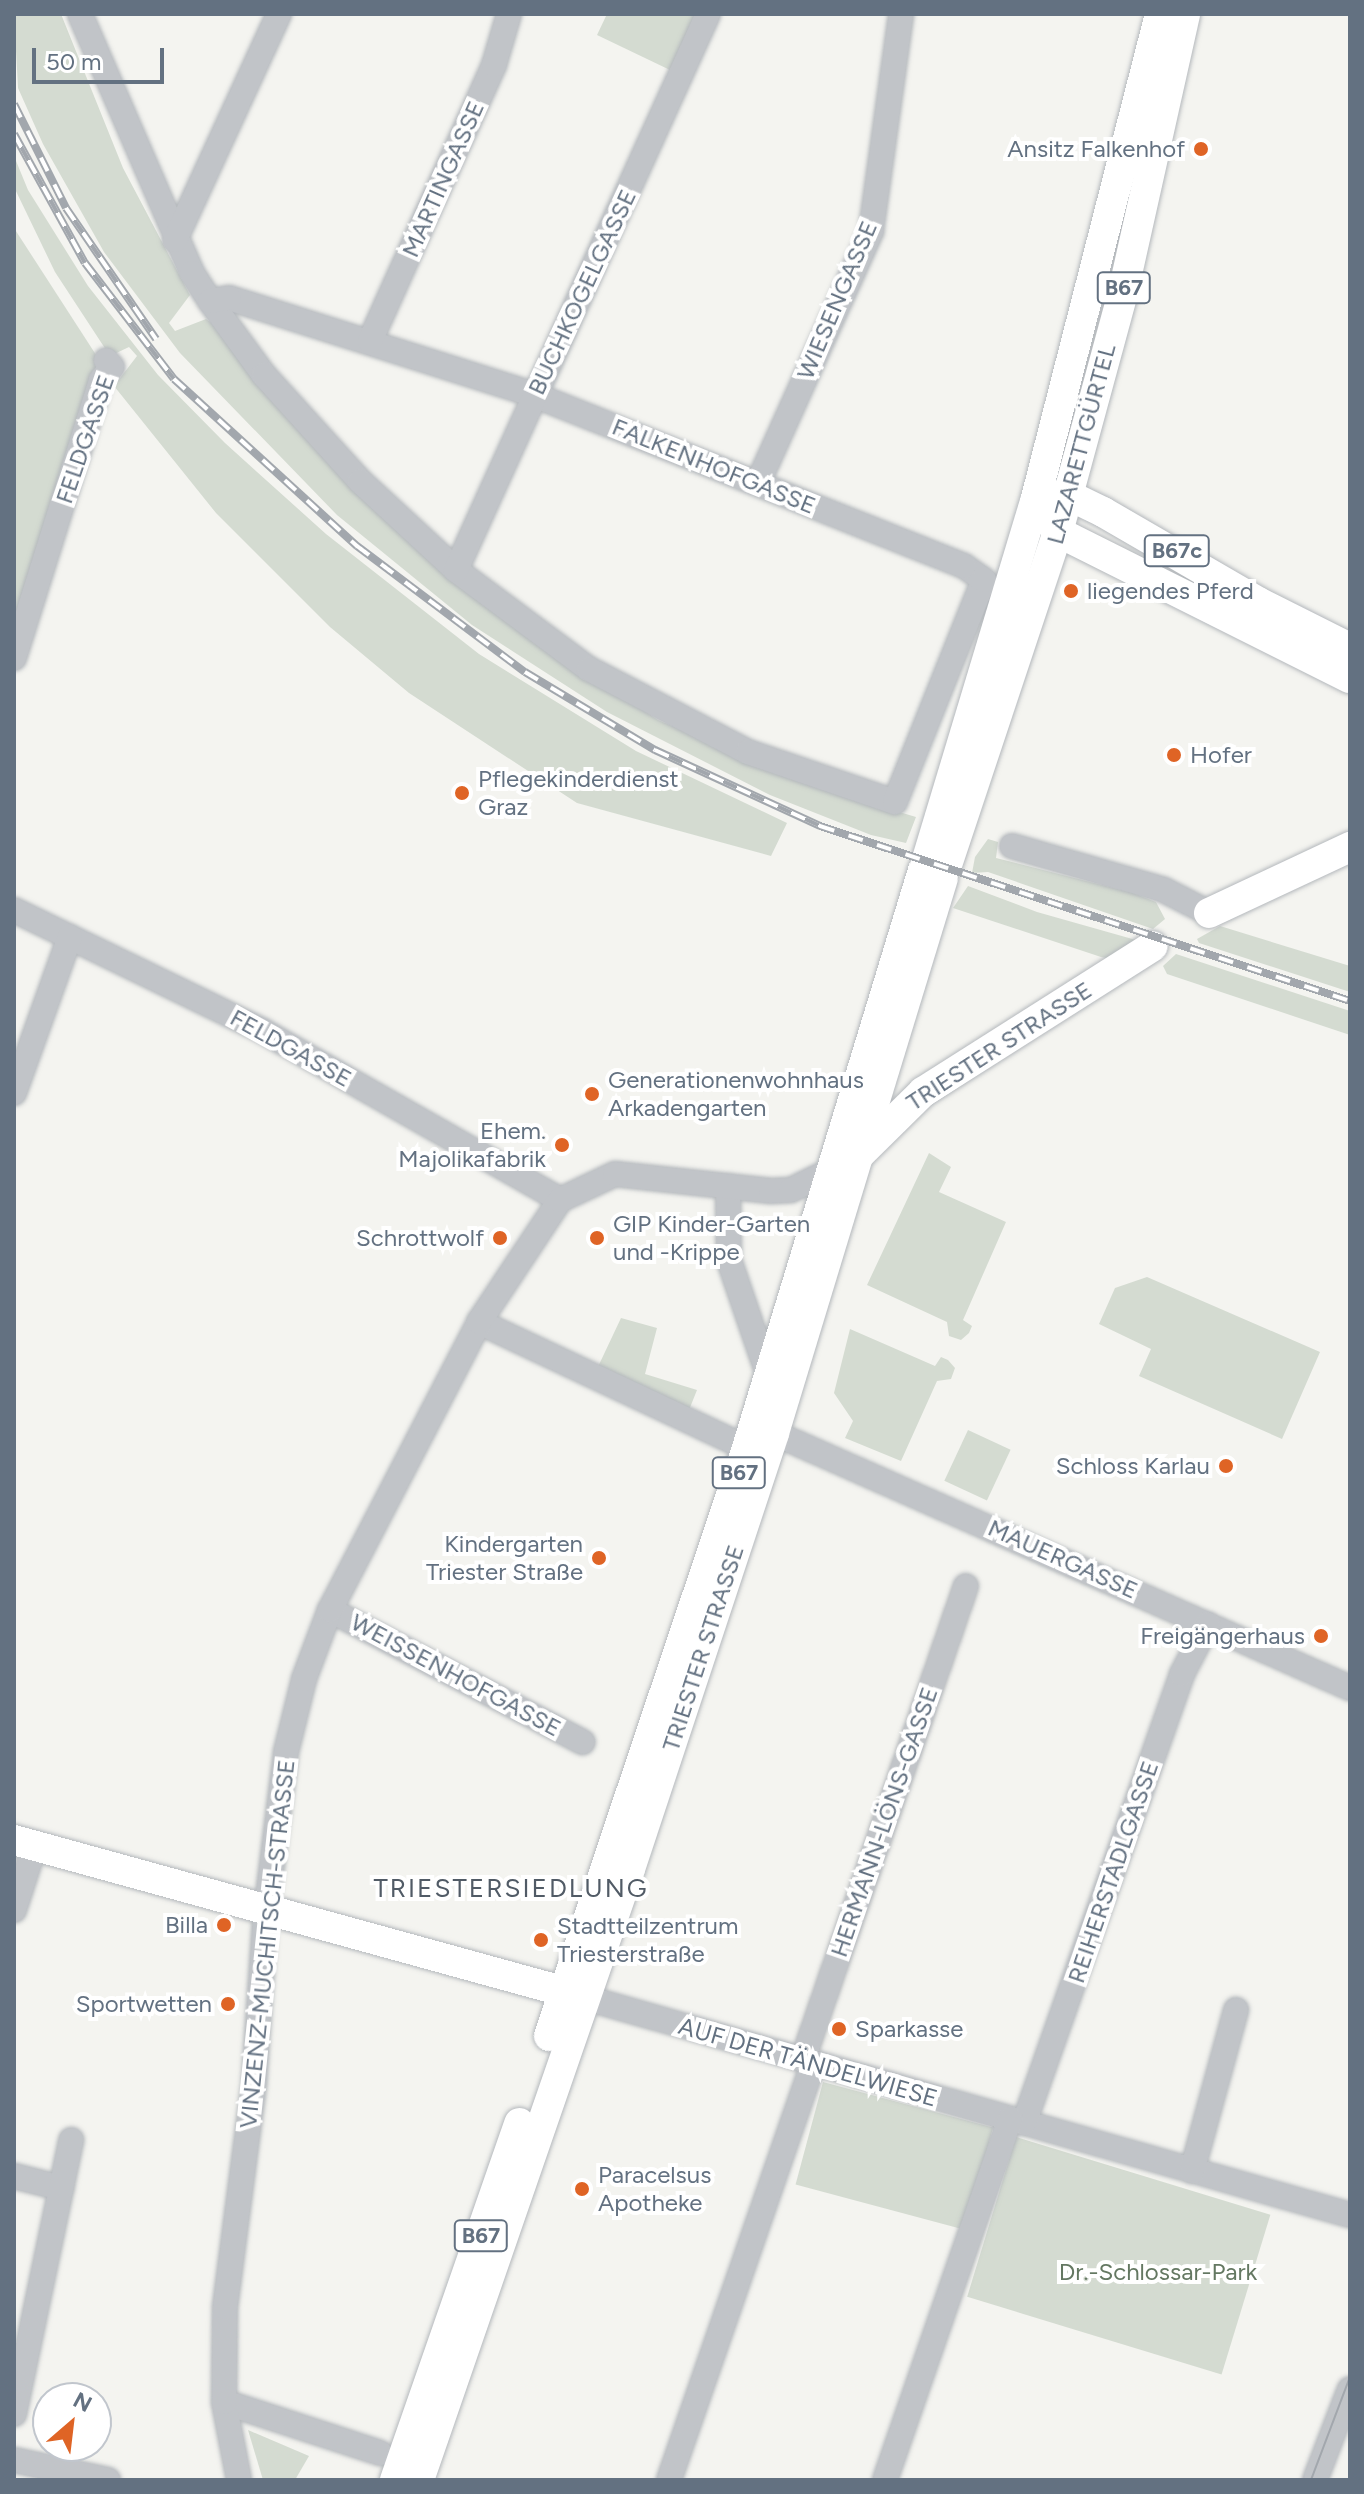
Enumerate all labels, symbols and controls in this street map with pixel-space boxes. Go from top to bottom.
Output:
scale bar [36,32,168,82]
text: 50 m [46,47,102,76]
street label: MARTINGASSE [396,96,490,262]
place label: Ansitz Falkenhof [1007,135,1185,163]
marker: Ansitz Falkenhof [1192,140,1210,158]
street label: BUCHKOGELGASSE [522,185,642,399]
street label: WIESENGASSE [791,216,883,384]
road number: B67 [1096,270,1152,306]
street label: LAZARETTGÜRTEL [1040,341,1122,547]
street label: FELDGASSE [50,371,120,507]
street label: FALKENHOFGASSE [608,412,820,520]
road number: B67c [1143,533,1211,569]
place label: liegendes Pferd [1087,577,1254,605]
marker: liegendes Pferd [1062,582,1080,600]
place label: Hofer [1190,741,1252,769]
marker: Hofer [1165,746,1183,764]
place label: Pflegekinderdienst Graz [478,765,679,821]
marker: Pflegekinderdienst Graz [453,784,471,802]
street label: TRIESTER STRASSE [901,975,1097,1117]
street label: FELDGASSE [225,1003,357,1093]
place label: Generationenwohnhaus Arkadengarten [608,1066,864,1122]
marker: Generationenwohnhaus Arkadengarten [583,1085,601,1103]
place label: Ehem. Majolikafabrik [398,1117,546,1173]
marker: Ehem. Majolikafabrik [553,1136,571,1154]
place label: GIP Kinder-Garten und -Krippe [613,1210,810,1266]
place label: Schrottwolf [356,1224,484,1252]
marker: Schrottwolf [491,1229,509,1247]
marker: GIP Kinder-Garten und -Krippe [588,1229,606,1247]
place label: Schloss Karlau [1056,1452,1210,1480]
road number: B67 [711,1455,767,1491]
marker: Schloss Karlau [1217,1457,1235,1475]
street label: MAUERGASSE [984,1513,1142,1605]
place label: Kindergarten Triester Straße [426,1530,583,1586]
street label: TRIESTER STRASSE [656,1541,750,1755]
marker: Kindergarten Triester Straße [590,1549,608,1567]
street label: WEISSENHOFGASSE [346,1607,566,1743]
place label: Freigängerhaus [1140,1622,1305,1650]
marker: Freigängerhaus [1312,1627,1330,1645]
street label: HERMANN-LÖNS-GASSE [824,1683,944,1961]
street label: REIHERSTADLGASSE [1062,1757,1164,1987]
street label: VINZENZ-MUCHITSCH-STRASSE [233,1758,301,2130]
district label: TRIESTERSIEDLUNG [373,1873,649,1905]
place label: Billa [165,1911,208,1939]
place label: Stadtteilzentrum Triesterstraße [557,1912,738,1968]
marker: Billa [215,1916,233,1934]
marker: Stadtteilzentrum Triesterstraße [532,1931,550,1949]
place label: Sportwetten [76,1990,212,2018]
marker: Sportwetten [219,1995,237,2013]
street label: AUF DER TÄNDELWIESE [675,2011,941,2113]
place label: Sparkasse [855,2015,963,2043]
marker: Sparkasse [830,2020,848,2038]
place label: Paracelsus Apotheke [598,2161,711,2217]
marker: Paracelsus Apotheke [573,2180,591,2198]
road number: B67 [453,2218,509,2254]
park label: Dr.-Schlossar-Park [1059,2258,1257,2286]
north arrow [32,2382,112,2462]
text: N [69,2386,96,2418]

